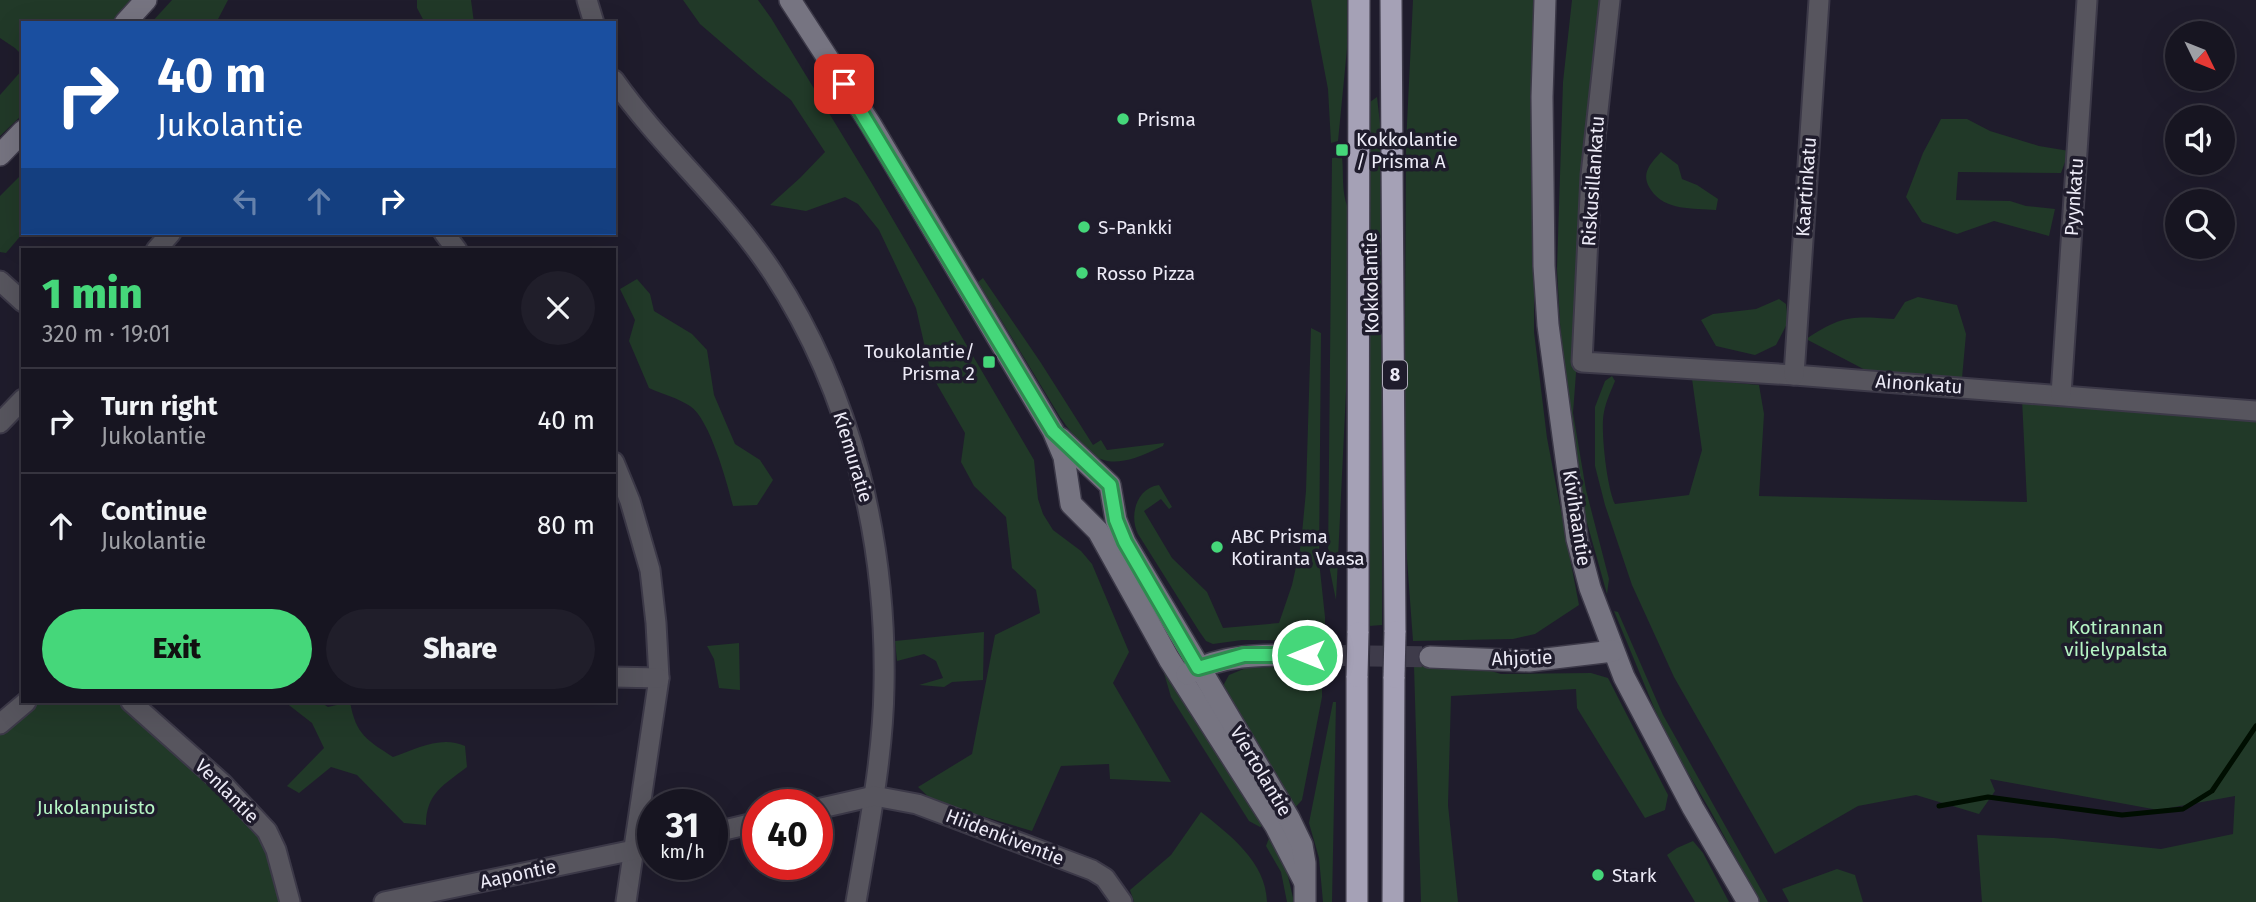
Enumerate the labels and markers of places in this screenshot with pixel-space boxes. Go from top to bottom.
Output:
pin [814,54,874,114]
place label: Prisma [1137,108,1196,131]
marker: Prisma [1115,111,1131,127]
place label: Kokkolantie / Prisma A [1356,128,1458,173]
marker: Kokkolantie / Prisma A [1334,142,1350,158]
place label: S-Pankki [1098,216,1172,239]
marker: S-Pankki [1076,219,1092,235]
place label: Rosso Pizza [1096,262,1195,285]
marker: Rosso Pizza [1074,265,1090,281]
place label: Toukolantie/ Prisma 2 [864,340,975,385]
marker: Toukolantie/ Prisma 2 [981,354,997,370]
place label: ABC Prisma Kotiranta Vaasa [1231,525,1365,570]
marker: ABC Prisma Kotiranta Vaasa [1209,539,1225,555]
place label: Stark [1612,864,1657,887]
marker: Stark [1590,867,1606,883]

